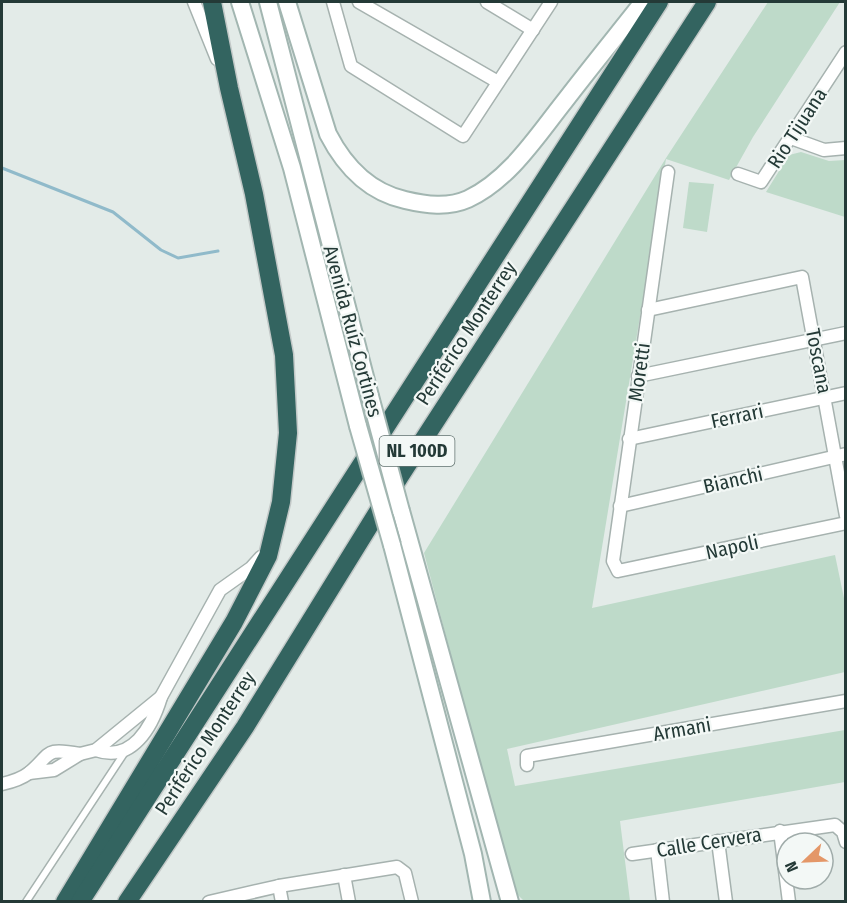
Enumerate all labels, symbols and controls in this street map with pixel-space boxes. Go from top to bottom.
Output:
street label: Rio Tijuana [762,83,832,173]
street label: Avenida Ruíz Cortines [319,242,387,420]
street label: Periférico Monterrey [411,257,521,409]
street label: Toscana [801,326,837,396]
street label: Moretti [623,341,655,403]
street label: Ferrari [709,399,765,433]
road number: NL 100D [380,436,454,466]
street label: Bianchi [701,462,765,498]
street label: Napoli [703,530,761,564]
street label: Periférico Monterrey [150,667,260,819]
street label: Armani [651,712,713,746]
street label: Calle Cervera [655,822,763,862]
north arrow [775,831,835,891]
text: N [781,859,802,875]

